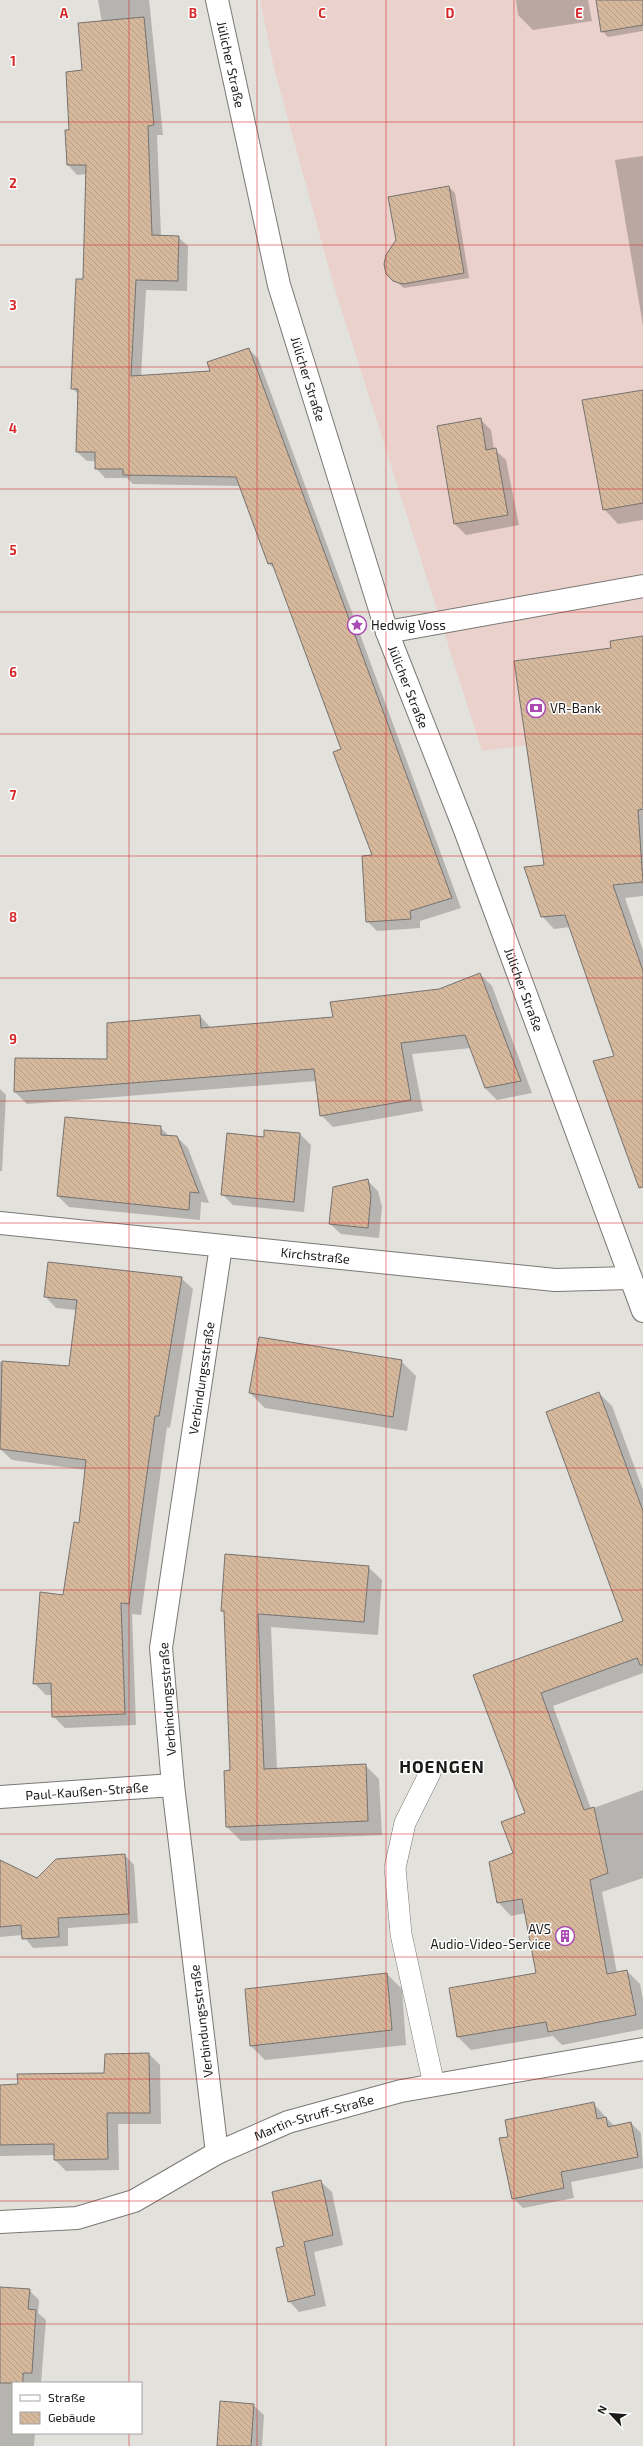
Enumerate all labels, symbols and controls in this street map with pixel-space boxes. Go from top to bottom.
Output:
text: A [60,5,69,21]
text: B [189,5,197,21]
text: C [318,5,326,21]
text: D [446,5,455,21]
text: E [575,5,583,21]
street label: Jülicher Straße [214,20,248,109]
text: 1 [10,53,16,69]
text: 2 [9,175,17,191]
text: 3 [9,297,17,313]
street label: Jülicher Straße [288,334,329,423]
text: 4 [9,420,17,436]
text: 5 [9,542,17,558]
place icon: Hedwig Voss [346,614,368,636]
place label: Hedwig Voss [371,617,446,633]
street label: Jülicher Straße [385,643,432,731]
text: 6 [9,664,17,680]
bank icon: VR-Bank [525,697,547,719]
place label: VR-Bank [550,700,602,716]
text: 7 [10,787,17,803]
text: 8 [9,909,17,925]
street label: Jülicher Straße [501,945,547,1034]
text: 9 [9,1031,17,1047]
street label: Kirchstraße [280,1244,351,1267]
street label: Verbindungsstraße [185,1321,218,1436]
street label: Verbindungsstraße [155,1642,179,1756]
district label: HOENGEN [399,1756,485,1776]
street label: Paul-Kaußen-Straße [25,1779,149,1803]
place label: AVS Audio-Video-Service [430,1921,551,1952]
building icon: AVS Audio-Video-Service [554,1925,576,1947]
street label: Verbindungsstraße [186,1964,216,2078]
street label: Martin-Struff-Straße [251,2091,375,2144]
legend [12,2382,142,2434]
text: Straße [48,2390,85,2404]
north arrow [591,2394,631,2434]
text: N [594,2403,609,2416]
text: Gebäude [48,2410,96,2424]

